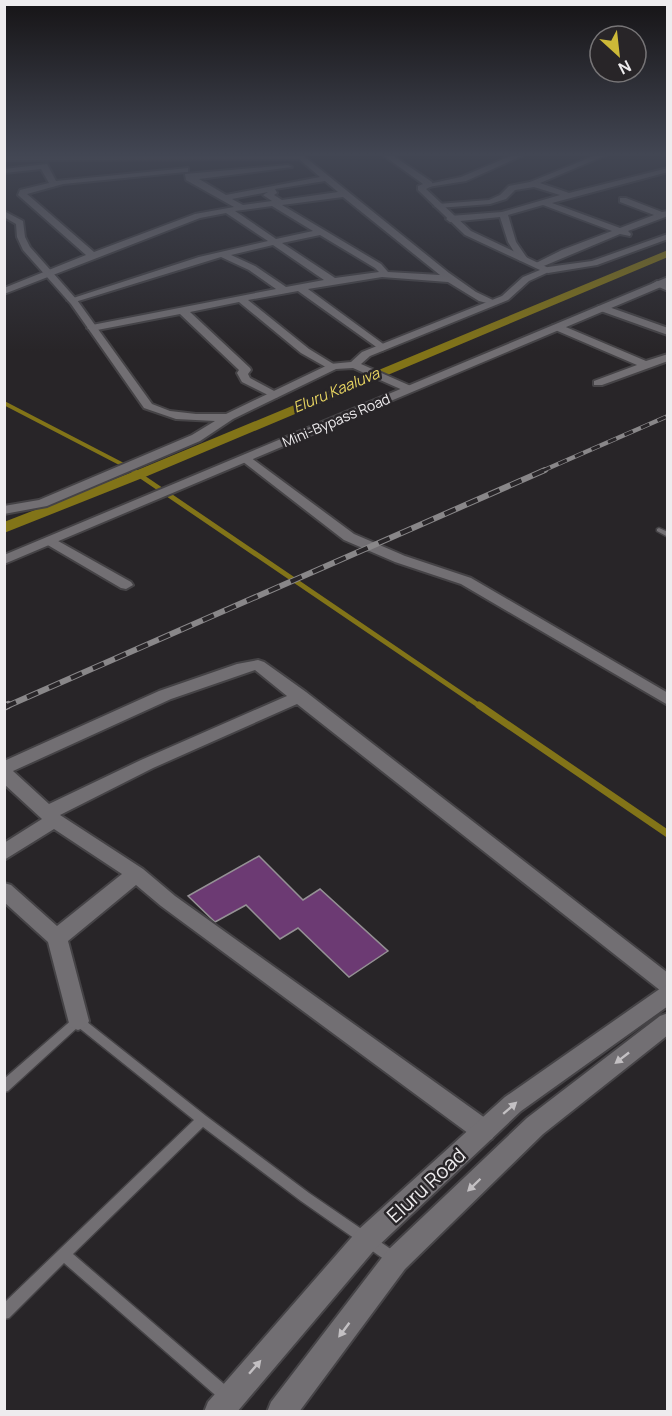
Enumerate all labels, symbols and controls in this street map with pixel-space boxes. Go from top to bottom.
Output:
north arrow [588,24,648,84]
text: N [615,55,635,80]
water label: Eluru Kaaluva [290,362,383,418]
street label: Mini-Bypass Road [279,389,393,451]
one-way arrow [614,1052,629,1064]
one-way arrow [502,1102,517,1115]
street label: Eluru Road [381,1142,471,1228]
one-way arrow [466,1178,481,1192]
one-way arrow [338,1322,350,1337]
one-way arrow [248,1359,262,1374]

